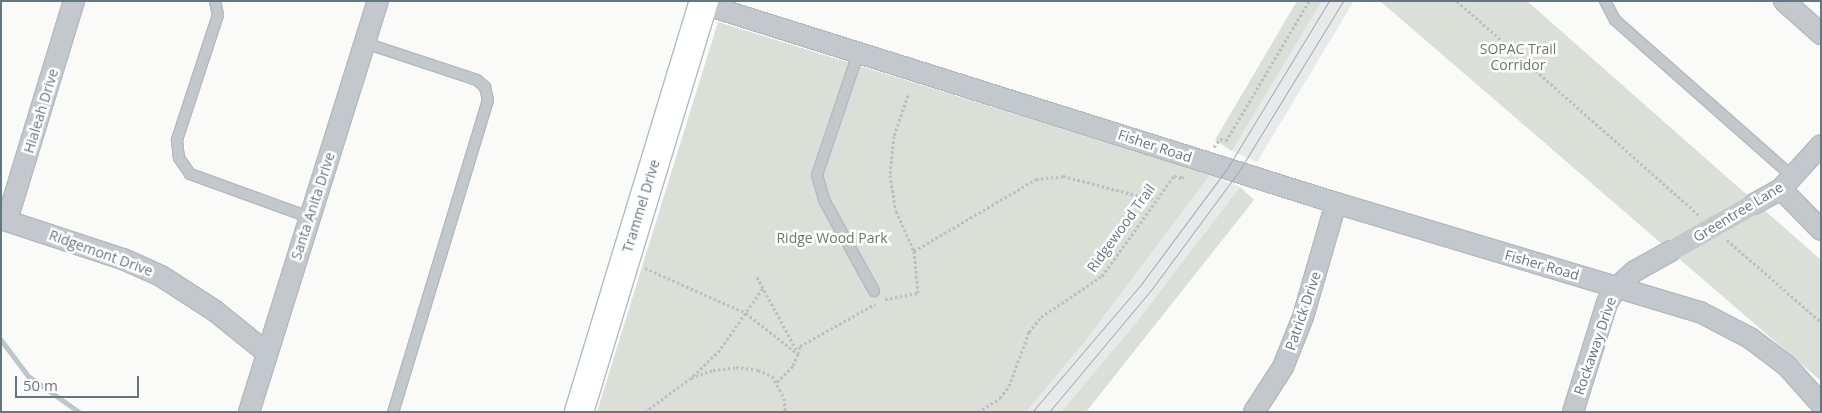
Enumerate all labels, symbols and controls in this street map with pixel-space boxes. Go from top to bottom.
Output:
park label: SOPAC Trail Corridor [1480,41,1556,74]
street label: Hialeah Drive [20,67,62,155]
street label: Fisher Road [1116,126,1194,166]
street label: Santa Anita Drive [288,150,338,262]
street label: Trammel Drive [619,157,663,255]
street label: Greentree Lane [1690,179,1786,245]
street label: Ridgewood Trail [1084,181,1158,275]
street label: Ridgemont Drive [47,226,155,280]
park label: Ridge Wood Park [776,230,888,246]
street label: Fisher Road [1503,246,1581,284]
street label: Patrick Drive [1282,269,1324,353]
street label: Rockaway Drive [1570,295,1620,397]
scale bar [18,366,141,398]
text: 50 m [23,375,58,395]

